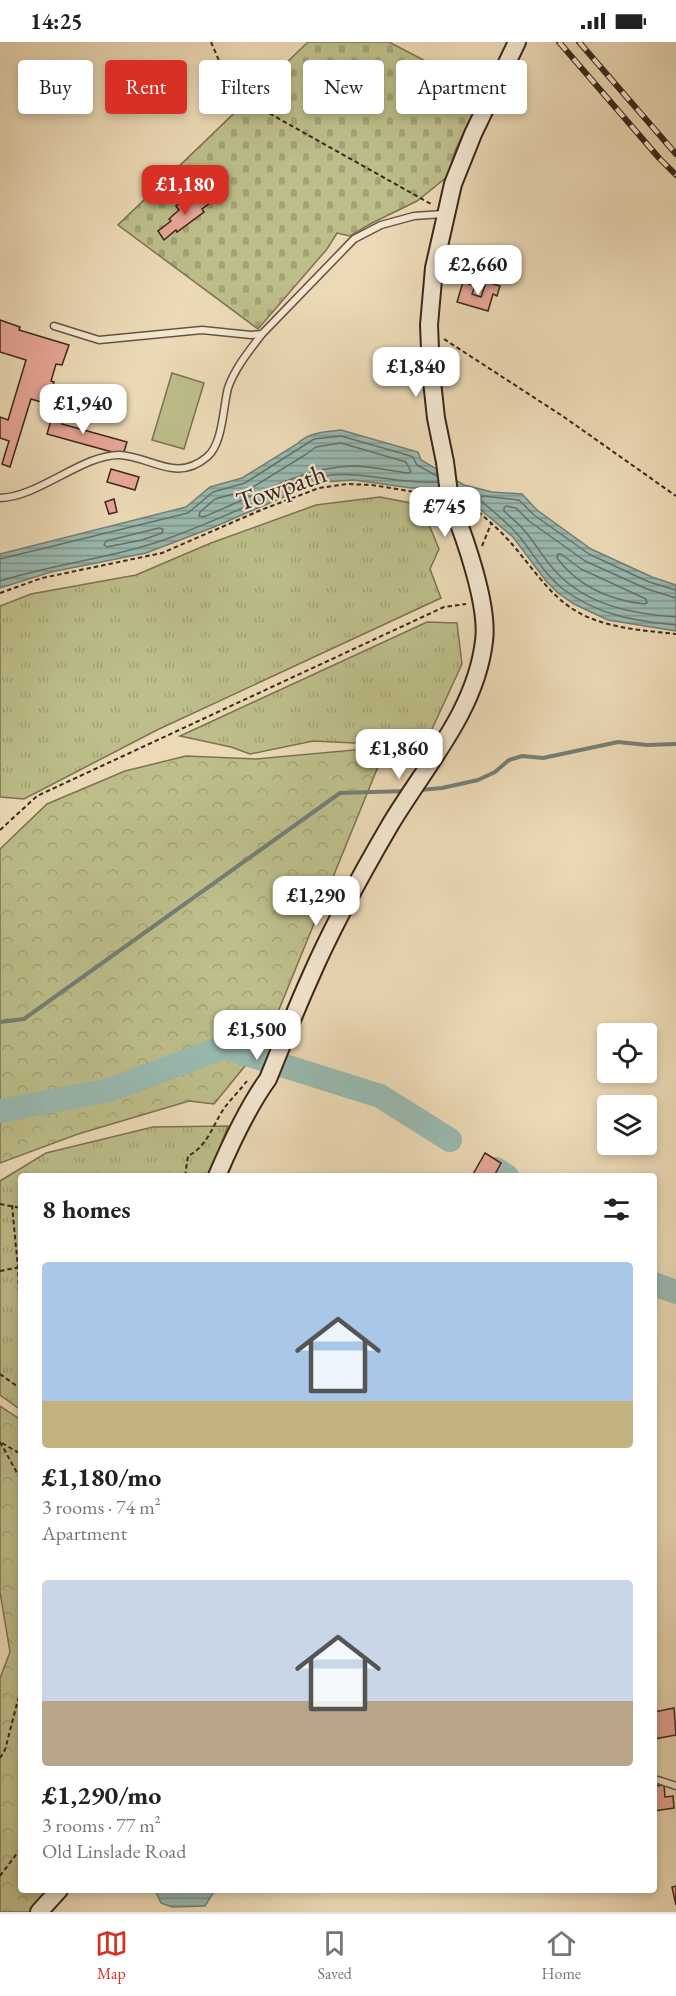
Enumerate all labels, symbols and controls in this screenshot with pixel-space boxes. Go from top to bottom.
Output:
text: 14:25 [30,7,83,36]
chip: Buy [18,60,93,114]
chip: Rent [105,60,187,114]
chip: Filters [199,60,291,114]
chip: New [303,60,384,114]
chip: Apartment [396,60,527,114]
pin: £1,180 [136,165,234,216]
text: £1,180 [156,171,214,197]
pin: £2,660 [429,245,527,296]
text: £2,660 [449,251,507,277]
pin: £1,840 [367,347,465,398]
text: £1,840 [387,353,445,379]
pin: £1,940 [34,384,132,435]
text: £1,940 [54,390,112,416]
street label: Towpath [231,455,331,519]
pin: £745 [409,487,481,538]
text: £745 [423,493,467,519]
pin: £1,860 [350,729,448,780]
text: £1,860 [370,735,428,761]
pin: £1,290 [267,876,365,927]
text: £1,290 [287,882,345,908]
pin: £1,500 [208,1010,306,1061]
text: £1,500 [228,1016,286,1042]
map controls [597,1023,657,1155]
button: locate [597,1023,657,1083]
button: layers [597,1095,657,1155]
text: 8 homes [42,1192,131,1226]
icon: filters [600,1193,633,1226]
icon: home [284,1301,392,1409]
text: £1,180/mo [42,1460,161,1494]
text: 3 rooms · 74 m² [42,1494,161,1520]
text: Apartment [42,1520,127,1546]
icon: home [284,1619,392,1727]
text: £1,290/mo [42,1778,161,1812]
text: 3 rooms · 77 m² [42,1812,161,1838]
text: Old Linslade Road [42,1838,186,1864]
tab: Map [95,1927,128,1984]
tab: Saved [318,1927,352,1984]
tab: Home [542,1927,581,1984]

